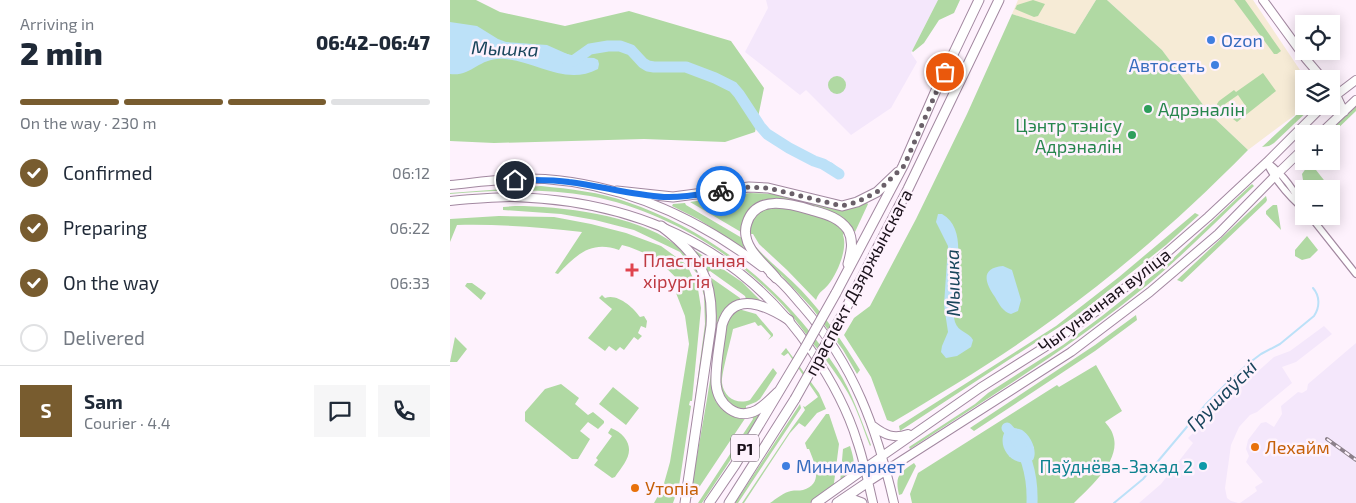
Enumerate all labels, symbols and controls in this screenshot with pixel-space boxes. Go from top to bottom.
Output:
text: Arriving in [20,14,94,33]
map controls [1295,15,1340,225]
button: locate [1295,15,1340,60]
place label: Ozon [1221,29,1263,51]
text: 06:42–06:47 [316,31,430,54]
text: 2 min [20,33,103,71]
marker: Ozon [1205,34,1217,46]
water label: Мышка [471,35,539,61]
pin [924,51,966,93]
place label: Автосеть [1129,54,1205,76]
icon: bag [931,58,959,86]
marker: Автосеть [1209,59,1221,71]
button: layers [1295,70,1340,115]
place label: Адрэналін [1158,98,1245,120]
marker: Адрэналін [1142,103,1154,115]
text: On the way · 230 m [20,113,157,132]
place label: Цэнтр тэнісу Адрэналін [1015,114,1122,157]
button: + [1295,125,1340,170]
marker: Цэнтр тэнісу Адрэналін [1126,129,1138,141]
icon: check [20,159,48,187]
pin [494,159,536,201]
text: Confirmed [63,161,153,184]
text: 06:12 [392,163,430,182]
icon: home [501,166,529,194]
courier [696,166,746,216]
icon: bike [707,177,735,205]
button: − [1295,180,1340,225]
street label: праспект Дзяржынскага [799,185,917,379]
icon: check [20,214,48,242]
text: Preparing [63,216,147,239]
text: 06:22 [389,218,430,237]
street label: Чыгуначная вуліца [1033,243,1175,357]
place label: Пластычная хірургія [643,249,746,292]
water label: Мышка [940,249,964,317]
marker: Пластычная хірургія [625,263,639,277]
icon: check [20,269,48,297]
text: On the way [63,271,159,294]
text: 06:33 [390,273,430,292]
text: Delivered [63,326,145,349]
water label: Грушаўскі [1181,355,1261,435]
button: chat [314,385,366,437]
button: phone [378,385,430,437]
text: Sam [84,390,123,413]
text: S [40,399,52,422]
text: Courier · 4.4 [84,413,171,432]
road number: Р1 [731,434,759,462]
place label: Лехайм [1265,436,1330,458]
marker: Лехайм [1249,441,1261,453]
place label: Минимаркет [796,455,905,477]
place label: Паўднёва-Захад 2 [1039,455,1193,477]
marker: Минимаркет [780,460,792,472]
marker: Паўднёва-Захад 2 [1197,460,1209,472]
place label: Утопiа [645,477,699,499]
marker: Утопiа [629,482,641,494]

